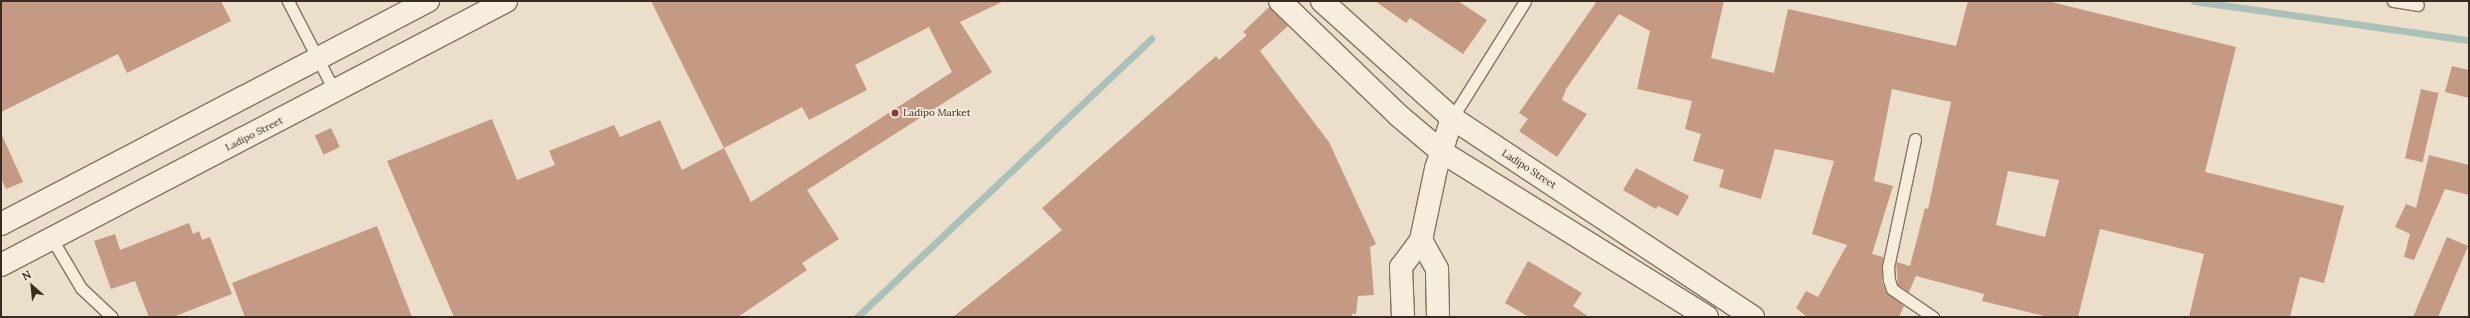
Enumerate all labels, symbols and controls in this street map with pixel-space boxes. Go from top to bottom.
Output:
place label: Ladipo Market [903,107,971,119]
marker: Ladipo Market [890,108,900,118]
street label: Ladipo Street [223,114,285,154]
street label: Ladipo Street [1499,147,1559,191]
north arrow [12,266,52,306]
text: N [20,267,34,283]

